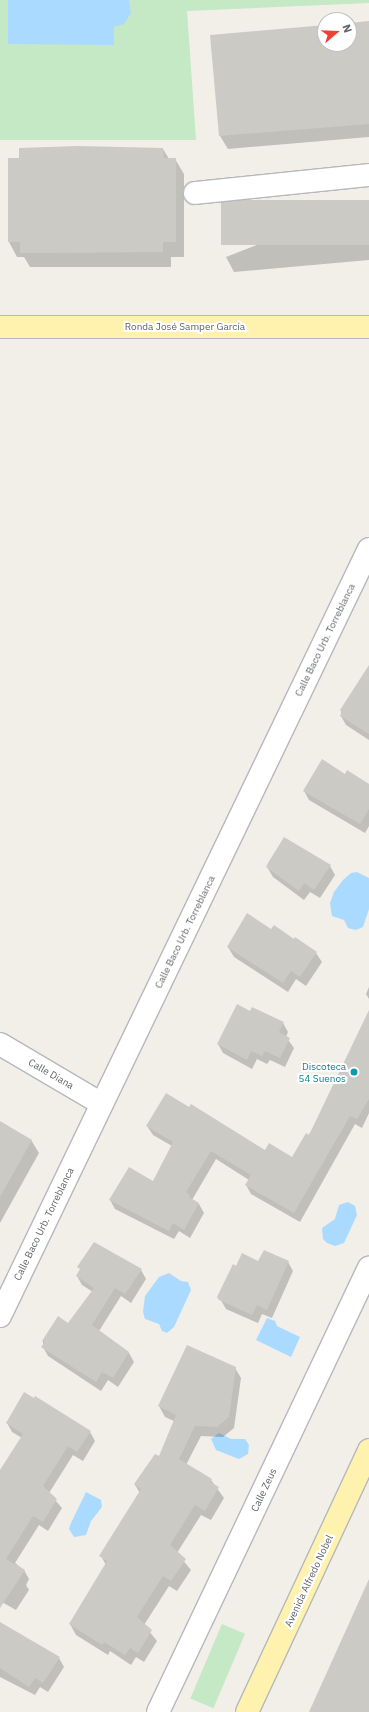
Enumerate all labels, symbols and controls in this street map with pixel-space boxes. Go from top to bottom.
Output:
north arrow [317,12,357,52]
text: N [339,22,355,34]
street label: Ronda José Samper García [125,321,245,333]
street label: Calle Baco Urb. Torreblanca [292,582,358,698]
street label: Calle Baco Urb. Torreblanca [152,874,218,990]
street label: Calle Diana [26,1056,76,1092]
place label: Discoteca 54 Suenos [299,1060,346,1084]
marker: Discoteca 54 Suenos [349,1067,359,1077]
street label: Calle Baco Urb. Torreblanca [11,1166,77,1282]
street label: Calle Zeus [249,1466,279,1514]
street label: Avenida Alfredo Nobel [282,1533,336,1629]

